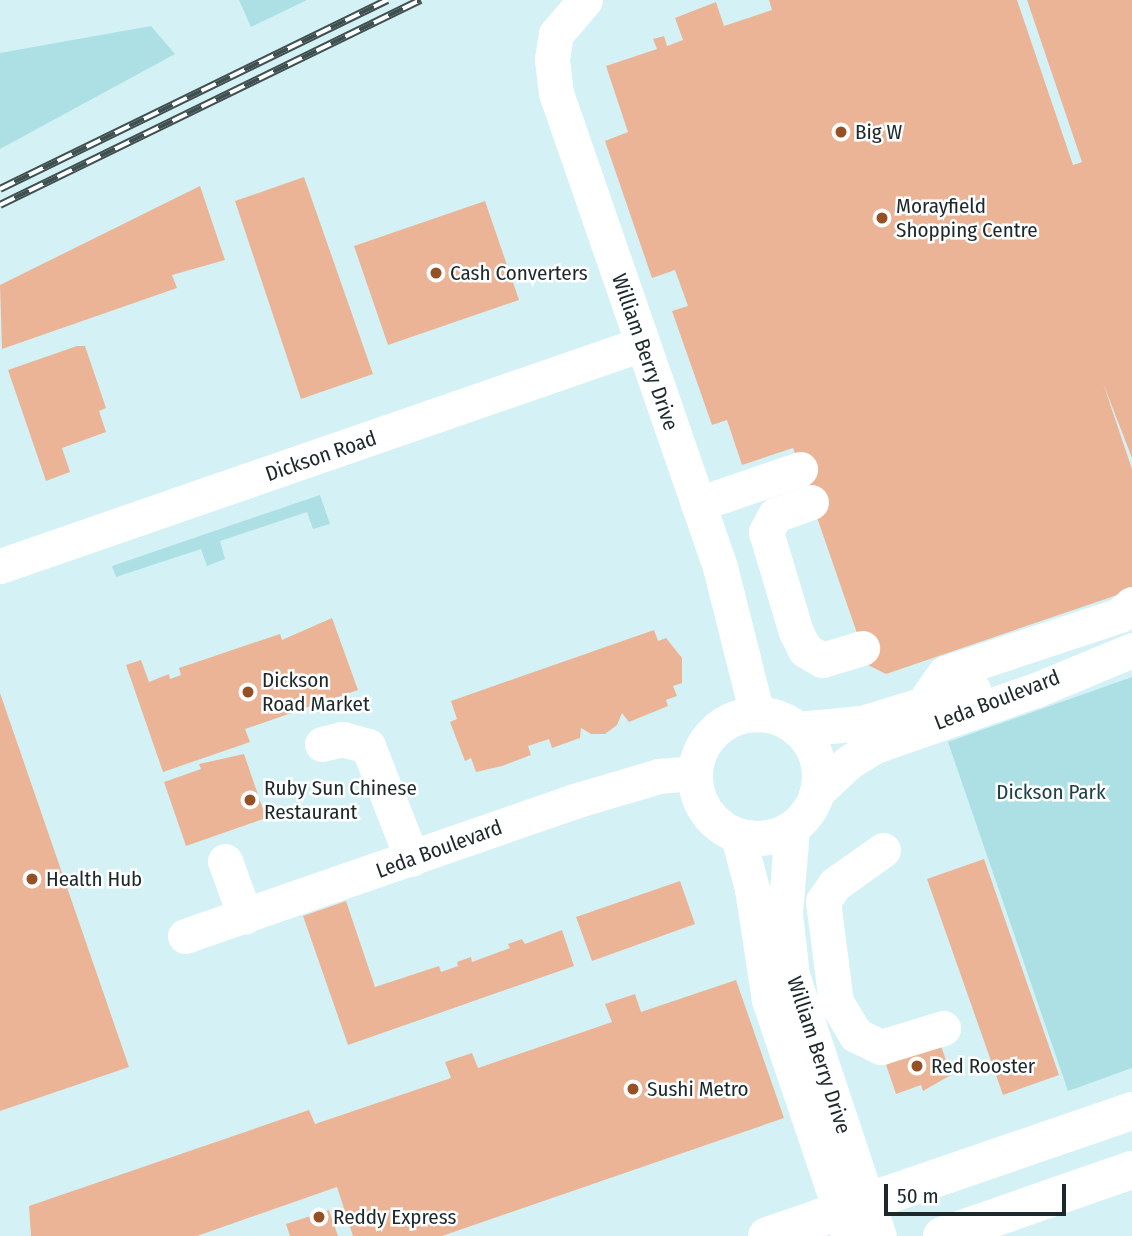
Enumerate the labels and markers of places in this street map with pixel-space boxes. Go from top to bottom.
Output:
place label: Big W [855,119,902,145]
marker: Big W [833,124,849,140]
place label: Morayfield Shopping Centre [896,193,1038,243]
marker: Morayfield Shopping Centre [874,210,890,226]
place label: Cash Converters [450,260,588,286]
marker: Cash Converters [428,265,444,281]
place label: Dickson Road Market [262,667,370,717]
marker: Dickson Road Market [240,684,256,700]
place label: Ruby Sun Chinese Restaurant [264,775,417,825]
marker: Ruby Sun Chinese Restaurant [242,792,258,808]
place label: Health Hub [46,866,142,892]
marker: Health Hub [24,871,40,887]
place label: Red Rooster [931,1053,1035,1079]
marker: Red Rooster [909,1058,925,1074]
place label: Sushi Metro [647,1076,749,1102]
marker: Sushi Metro [625,1081,641,1097]
place label: Reddy Express [333,1204,456,1230]
marker: Reddy Express [311,1209,327,1225]

